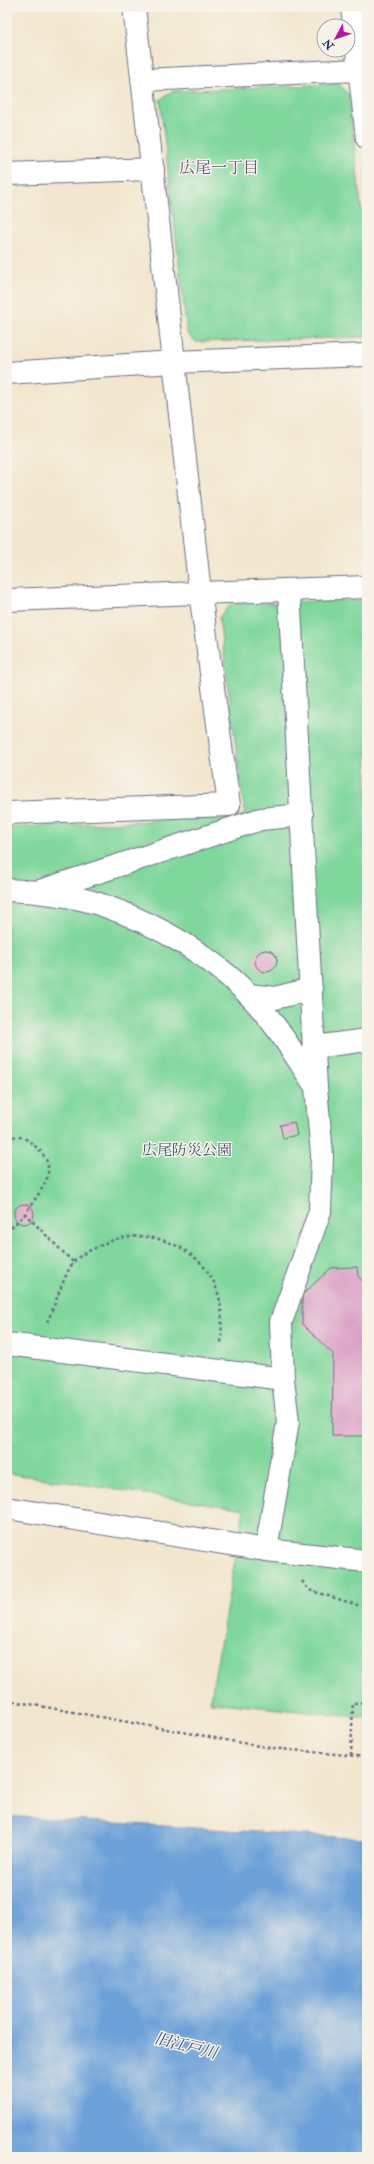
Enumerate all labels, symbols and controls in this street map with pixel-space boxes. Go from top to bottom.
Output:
north arrow [316,18,356,58]
text: N [320,35,338,53]
district label: 広尾一丁目 [179,158,259,178]
park label: 広尾防災公園 [142,1141,232,1160]
water label: 旧江戸川 [152,2029,221,2064]

